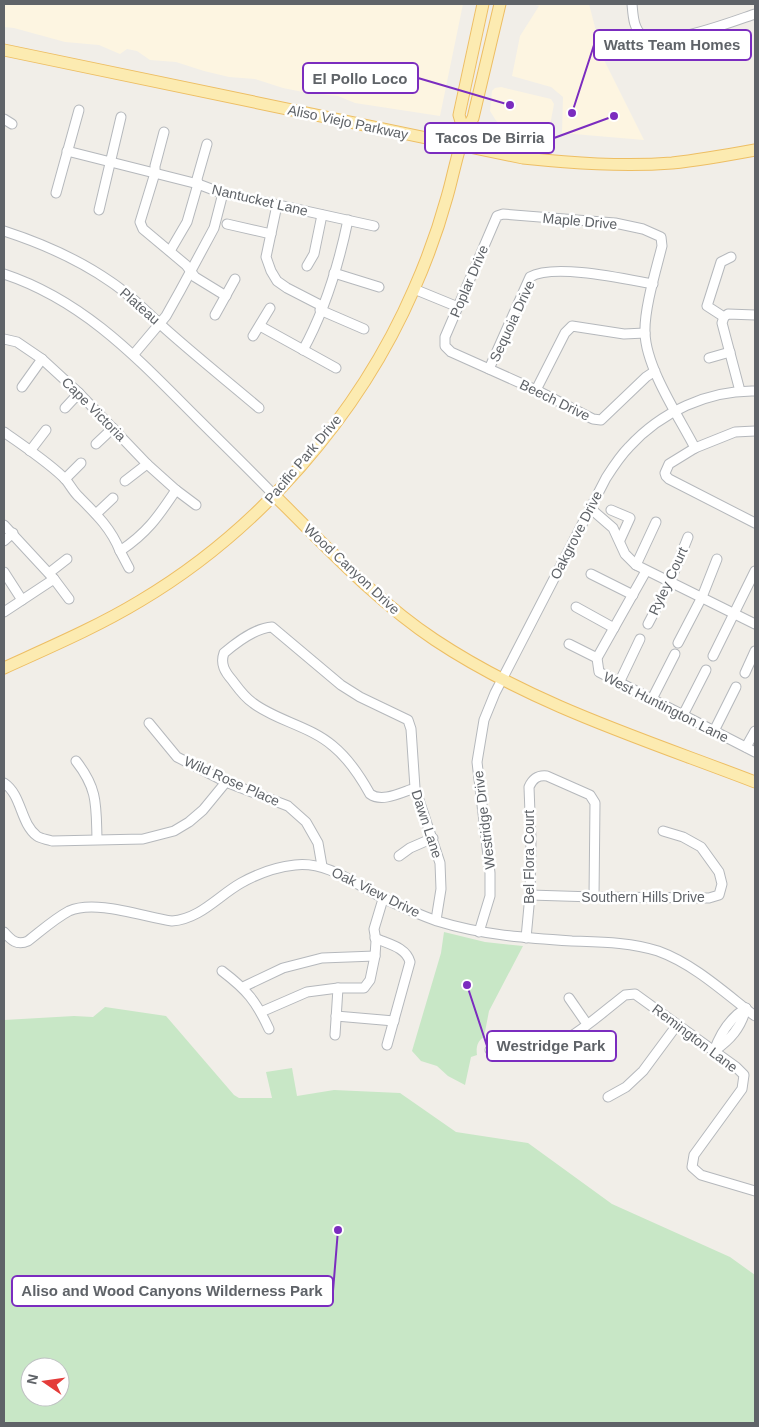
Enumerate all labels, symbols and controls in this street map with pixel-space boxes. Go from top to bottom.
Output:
callout: Watts Team Homes [594,30,751,60]
text: Watts Team Homes [604,36,740,53]
callout: El Pollo Loco [303,63,418,93]
text: El Pollo Loco [312,70,408,87]
street label: Aliso Viejo Parkway [286,101,410,143]
callout: Tacos De Birria [425,123,554,153]
text: Tacos De Birria [436,129,545,146]
street label: Nantucket Lane [210,181,310,219]
street label: Maple Drive [542,210,618,232]
street label: Poplar Drive [447,242,491,320]
street label: Sequoia Drive [486,278,538,364]
street label: Plateau [117,284,163,328]
street label: Cape Victoria [59,374,129,444]
street label: Beech Drive [517,376,593,424]
street label: Pacific Park Drive [261,411,345,506]
street label: Oakgrove Drive [547,488,605,582]
street label: Wood Canyon Drive [301,521,403,618]
street label: Ryley Court [645,544,691,618]
street label: West Huntington Lane [601,668,731,746]
street label: Wild Rose Place [182,753,282,809]
street label: Westridge Drive [470,770,498,870]
street label: Dawn Lane [408,788,446,860]
street label: Bel Flora Court [521,810,537,904]
street label: Oak View Drive [329,864,423,920]
street label: Southern Hills Drive [581,889,705,905]
street label: Remington Lane [649,1001,741,1075]
callout: Westridge Park [487,1031,616,1061]
text: Westridge Park [497,1037,606,1054]
callout: Aliso and Wood Canyons Wilderness Park [12,1276,333,1306]
text: Aliso and Wood Canyons Wilderness Park [21,1282,323,1299]
north arrow [20,1357,70,1407]
text: N [23,1372,41,1386]

